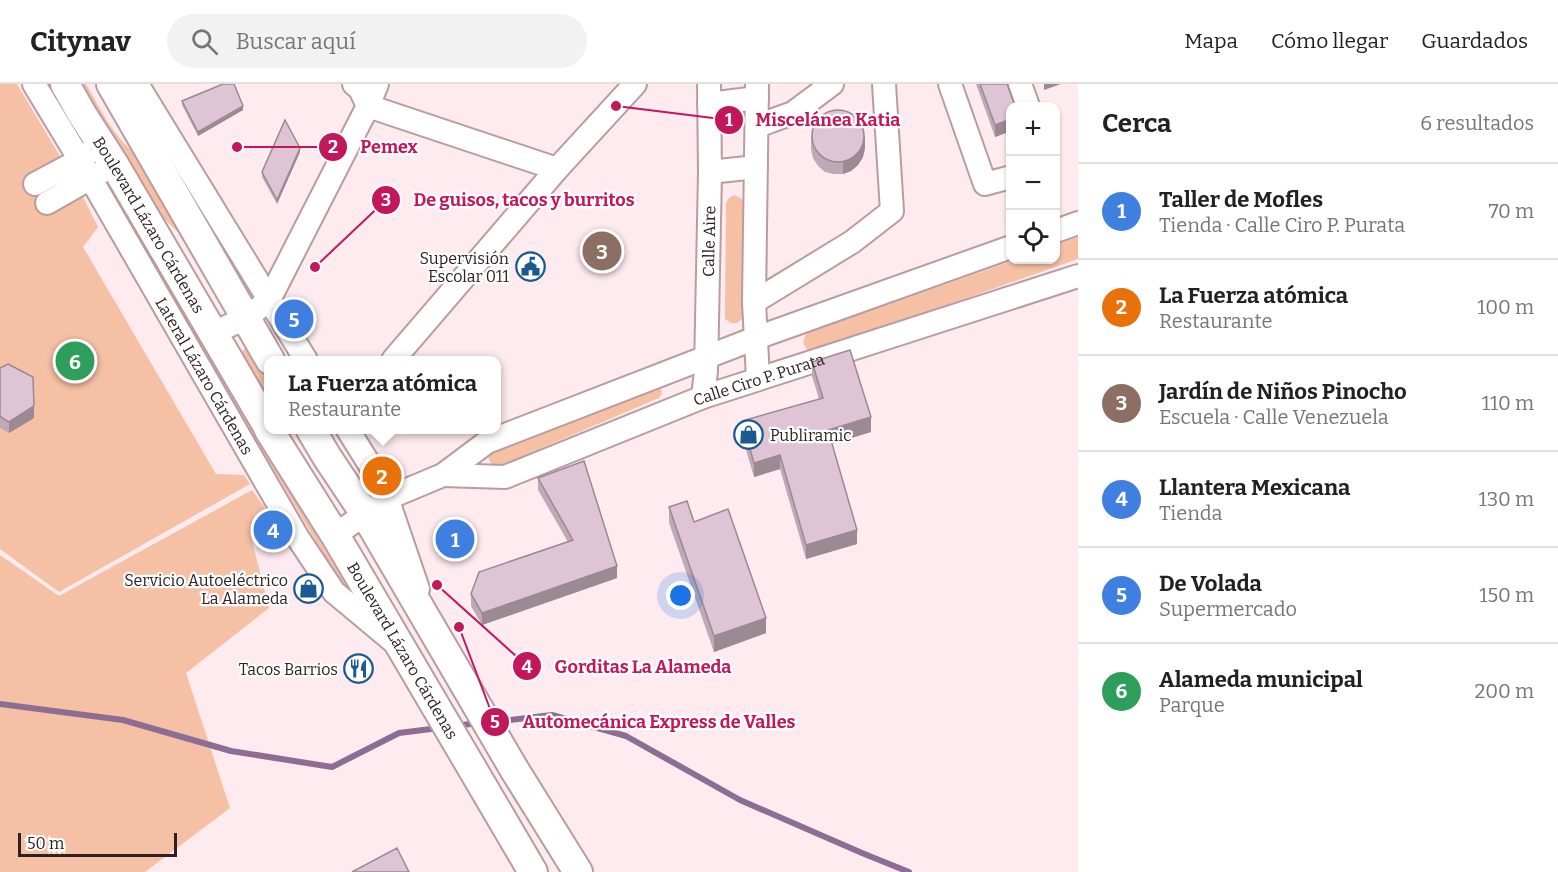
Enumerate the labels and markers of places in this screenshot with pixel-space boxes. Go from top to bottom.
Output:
callout: Miscelánea Katia [714,102,913,138]
callout: Pemex [318,129,430,165]
callout: De guisos, tacos y burritos [371,182,647,218]
pin: 3 [582,228,622,274]
place label: Supervisión Escolar 011 [419,249,509,286]
public building icon: Supervisión Escolar 011 [514,251,546,283]
pin: 5 [274,296,314,342]
pin: 6 [56,338,94,384]
shop icon: Publiramic [733,419,765,451]
place label: Publiramic [770,426,851,445]
pin: 2 [362,454,401,498]
pin: 4 [254,508,292,552]
pin: 1 [436,516,474,562]
place label: Servicio Autoeléctrico La Alameda [124,571,288,608]
shop icon: Servicio Autoeléctrico La Alameda [293,573,325,605]
callout: Gorditas La Alameda [512,648,743,684]
restaurant icon: Tacos Barrios [343,653,375,685]
place label: Tacos Barrios [239,660,338,679]
callout: Automecánica Express de Valles [480,704,807,740]

